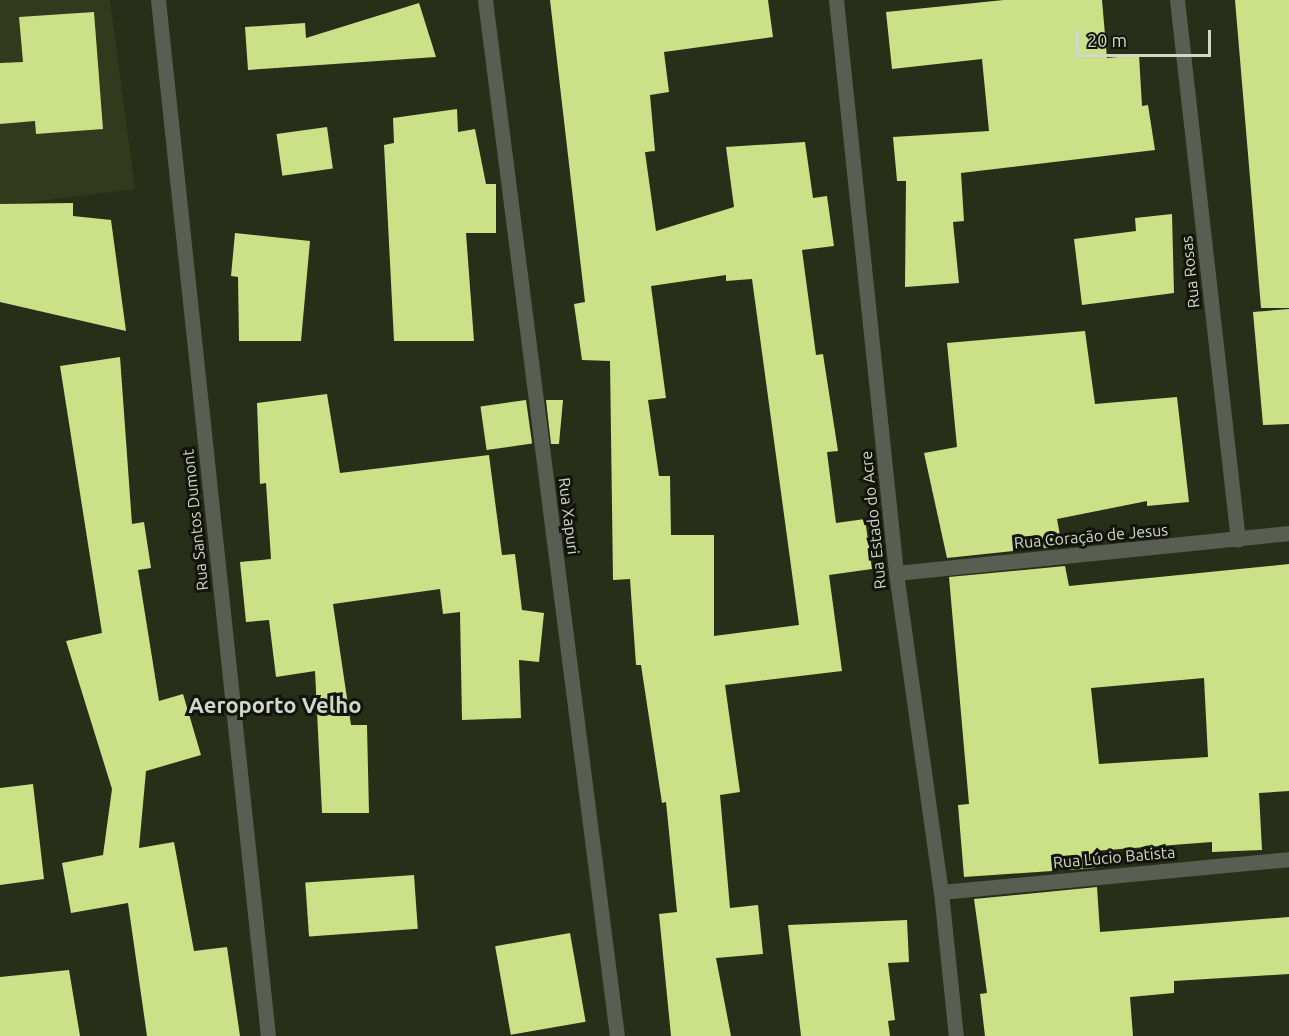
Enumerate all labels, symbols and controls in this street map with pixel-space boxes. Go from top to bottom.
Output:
scale bar [1079,18,1214,56]
text: 20 m [1087,30,1127,50]
street label: Rua Rosas [1177,235,1203,309]
street label: Rua Santos Dumont [178,448,212,592]
street label: Rua Estado do Acre [856,450,890,590]
street label: Rua Xapuri [555,476,583,556]
street label: Rua Coração de Jesus [1013,520,1169,552]
district label: Aeroporto Velho [189,692,361,718]
street label: Rua Lúcio Batista [1052,842,1176,872]

